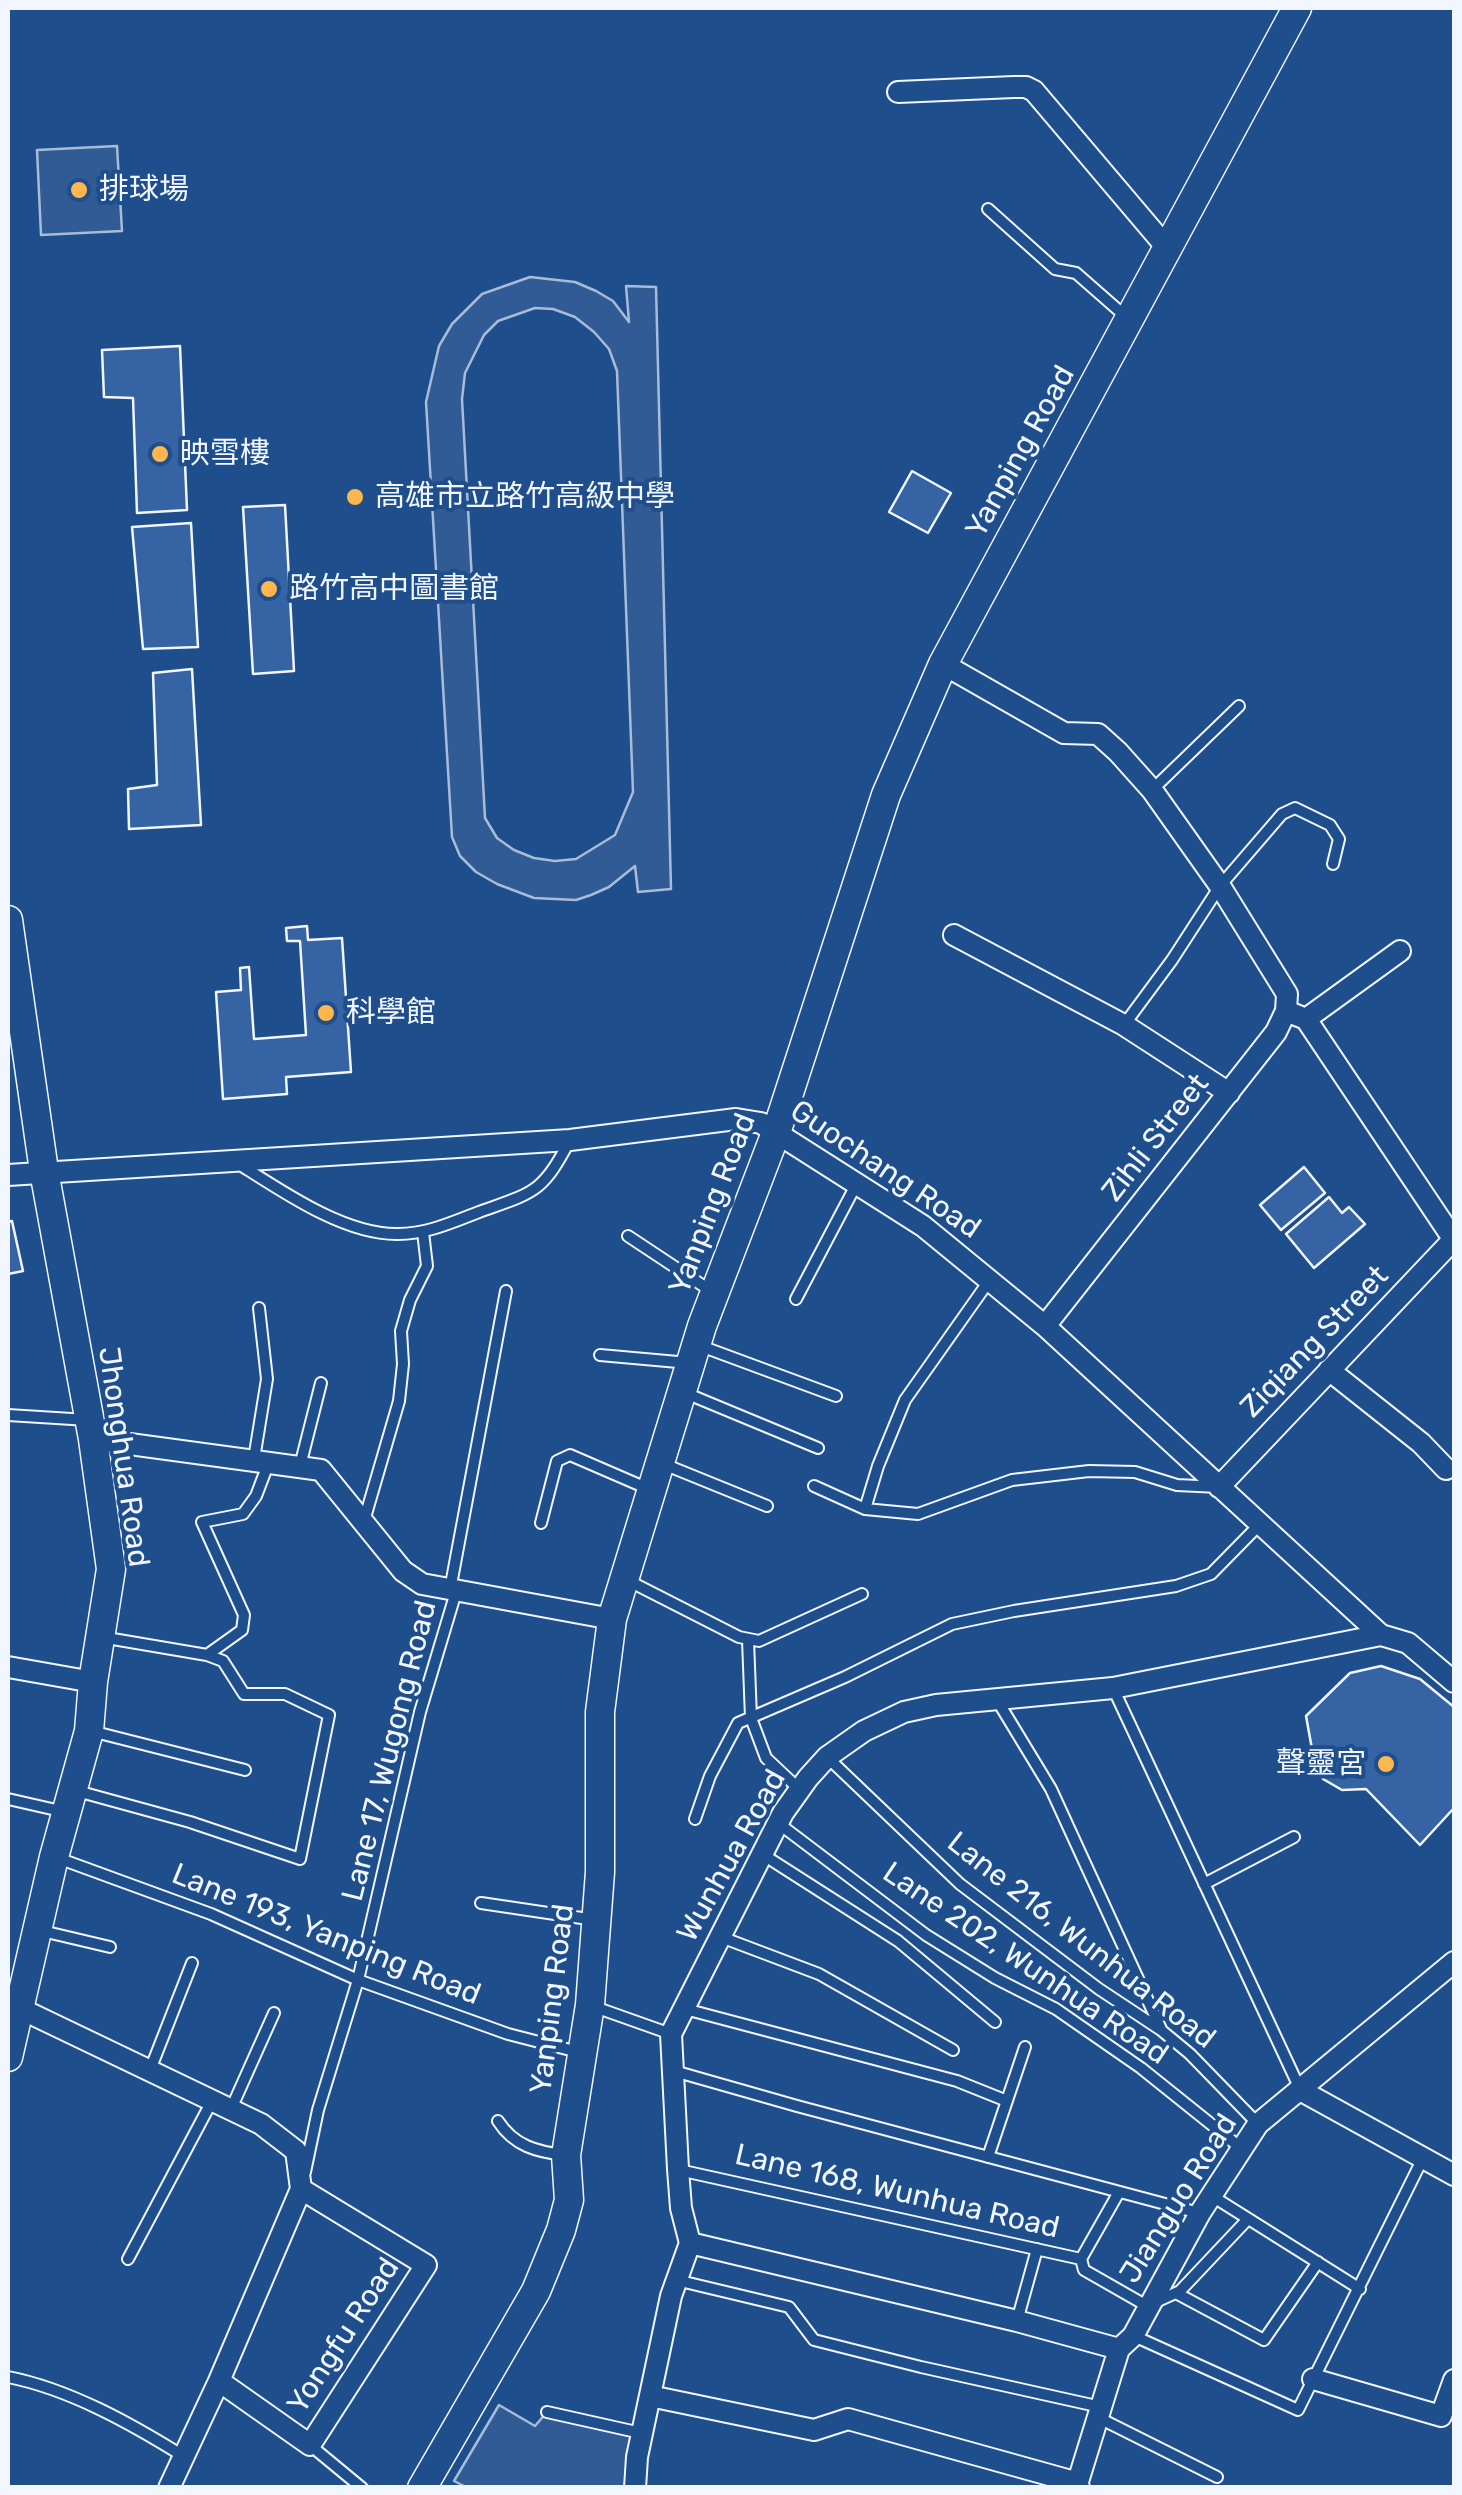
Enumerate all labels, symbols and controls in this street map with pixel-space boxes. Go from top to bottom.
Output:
place label: 排球場 [99,172,189,208]
marker: 排球場 [68,179,90,201]
street label: Yanping Road [959,360,1083,544]
place label: 映雪樓 [180,436,270,472]
marker: 映雪樓 [149,443,171,465]
place label: 高雄市立路竹高級中學 [375,479,675,515]
marker: 高雄市立路竹高級中學 [344,486,366,508]
place label: 路竹高中圖書館 [289,571,499,607]
marker: 路竹高中圖書館 [258,578,280,600]
place label: 科學館 [346,995,436,1031]
marker: 科學館 [315,1002,337,1024]
street label: Zihli Street [1095,1067,1217,1209]
street label: Guochang Road [783,1093,987,1247]
street label: Yanping Road [662,1108,764,1300]
street label: Ziqiang Street [1234,1259,1396,1425]
street label: Jhonghua Road [90,1345,156,1569]
street label: Lane 17, Wugong Road [335,1597,445,1905]
place label: 聲靈宮 [1276,1746,1366,1782]
marker: 聲靈宮 [1375,1753,1397,1775]
street label: Wunhua Road [670,1764,794,1948]
street label: Lane 216, Wunhua Road [940,1825,1222,2057]
street label: Lane 202, Wunhua Road [876,1855,1174,2073]
street label: Lane 193, Yanping Road [166,1857,486,2013]
street label: Yanping Road [524,1902,582,2096]
street label: Jianguo Road [1113,2108,1245,2290]
street label: Lane 168, Wunhua Road [731,2137,1063,2247]
street label: Yongfu Road [280,2251,408,2421]

